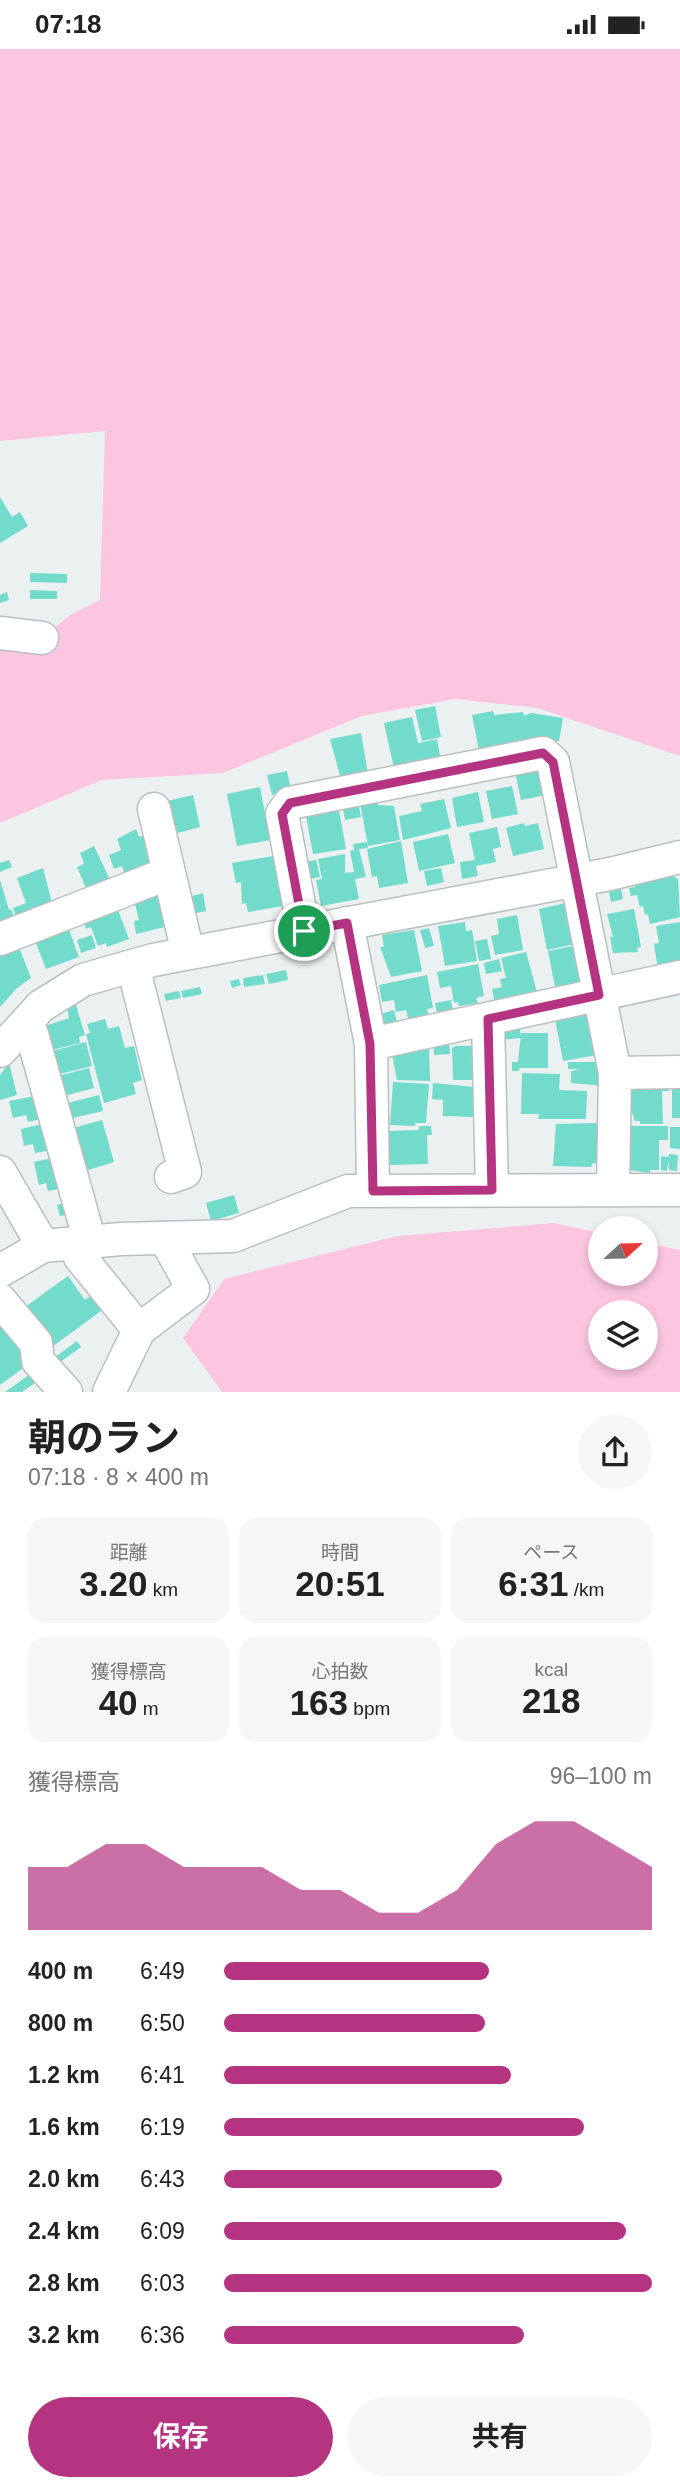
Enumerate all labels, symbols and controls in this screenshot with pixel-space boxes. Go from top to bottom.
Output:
text: 07:18 [35,9,102,39]
pin [274,901,334,961]
icon: arrive [285,912,323,950]
north arrow [588,1216,658,1286]
map controls [588,1216,658,1370]
button: layers [588,1300,658,1370]
button: share [578,1415,652,1489]
text: 朝のラン [28,1417,180,1459]
text: 07:18 · 8 × 400 m [28,1464,209,1490]
text: 距離 [110,1542,148,1563]
text: 時間 [321,1542,359,1563]
text: ペース [523,1542,579,1563]
text: 3.20 [79,1564,147,1603]
text: 20:51 [295,1564,385,1603]
text: 6:31 [498,1564,568,1603]
text: km [147,1579,178,1600]
text: /km [568,1579,604,1600]
text: kcal [534,1659,568,1680]
text: 獲得標高 [91,1661,167,1682]
text: 心拍数 [311,1661,369,1682]
text: 218 [522,1681,581,1720]
text: 40 [99,1683,138,1722]
text: 163 [290,1683,348,1722]
text: m [138,1698,159,1719]
text: bpm [348,1698,390,1719]
text: 96–100 m [550,1763,652,1789]
text: 獲得標高 [28,1769,120,1795]
text: 400 m [28,1958,93,1984]
text: 6:49 [140,1958,185,1984]
text: 800 m [28,2010,93,2036]
text: 6:50 [140,2010,185,2036]
text: 1.2 km [28,2062,100,2088]
text: 6:41 [140,2062,185,2088]
text: 1.6 km [28,2114,100,2140]
text: 6:19 [140,2114,185,2140]
text: 2.0 km [28,2166,100,2192]
text: 6:43 [140,2166,185,2192]
text: 2.4 km [28,2218,100,2244]
text: 6:09 [140,2218,185,2244]
text: 2.8 km [28,2270,100,2296]
text: 6:03 [140,2270,185,2296]
text: 3.2 km [28,2322,100,2348]
text: 6:36 [140,2322,185,2348]
button: 保存 [28,2397,333,2477]
button: 共有 [347,2397,652,2477]

